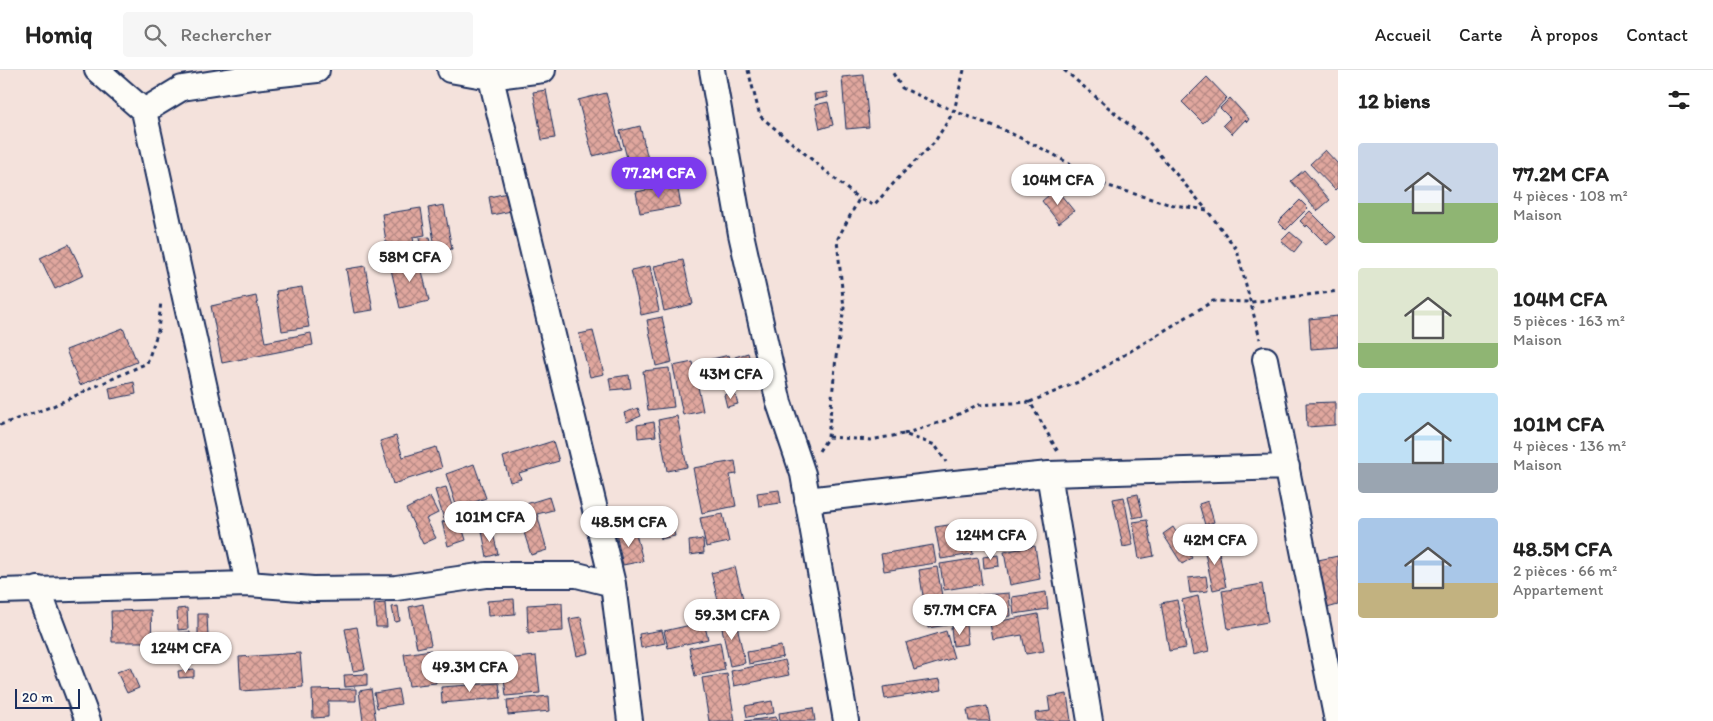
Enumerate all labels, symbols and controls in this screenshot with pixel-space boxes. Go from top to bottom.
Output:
search box [123,12,473,57]
text: Homiq [25,20,93,49]
icon: search [141,21,169,49]
text: Rechercher [181,23,271,46]
text: Accueil [1375,24,1431,46]
text: Carte [1459,24,1502,46]
text: À propos [1530,24,1598,46]
text: Contact [1626,24,1688,46]
icon: filters [1665,86,1693,114]
text: 12 biens [1358,88,1430,113]
pin: 77.2M CFA [602,156,716,199]
text: 77.2M CFA [1513,161,1609,186]
text: 77.2M CFA [622,163,696,182]
icon: home [1398,163,1458,223]
pin: 104M CFA [1006,164,1110,206]
text: 104M CFA [1022,170,1094,189]
text: 4 pièces · 108 m² [1513,186,1628,205]
text: Maison [1513,205,1562,224]
pin: 58M CFA [364,240,456,283]
text: 58M CFA [379,247,441,266]
text: 104M CFA [1513,286,1607,311]
icon: home [1398,288,1458,348]
text: 5 pièces · 163 m² [1513,311,1625,330]
text: Maison [1513,330,1562,349]
pin: 43M CFA [685,358,777,400]
text: 43M CFA [699,364,763,383]
text: 101M CFA [1513,411,1604,436]
icon: home [1398,413,1458,473]
text: 4 pièces · 136 m² [1513,436,1626,455]
text: Maison [1513,455,1562,474]
pin: 101M CFA [438,500,542,543]
pin: 48.5M CFA [572,506,686,548]
text: 101M CFA [455,507,525,526]
text: 48.5M CFA [591,512,667,531]
pin: 124M CFA [939,518,1043,561]
pin: 42M CFA [1169,524,1261,566]
text: 124M CFA [956,525,1026,544]
text: 42M CFA [1184,530,1246,549]
text: 48.5M CFA [1513,536,1612,561]
icon: home [1398,538,1458,598]
text: 2 pièces · 66 m² [1513,561,1617,580]
text: Appartement [1513,580,1604,599]
pin: 57.7M CFA [903,594,1017,636]
pin: 59.3M CFA [675,598,789,641]
text: 57.7M CFA [923,600,997,619]
text: 59.3M CFA [695,605,769,624]
pin: 124M CFA [134,632,238,674]
text: 124M CFA [151,638,221,657]
pin: 49.3M CFA [413,650,527,693]
text: 49.3M CFA [432,657,508,676]
scale bar [15,686,80,709]
text: 20 m [22,689,53,706]

